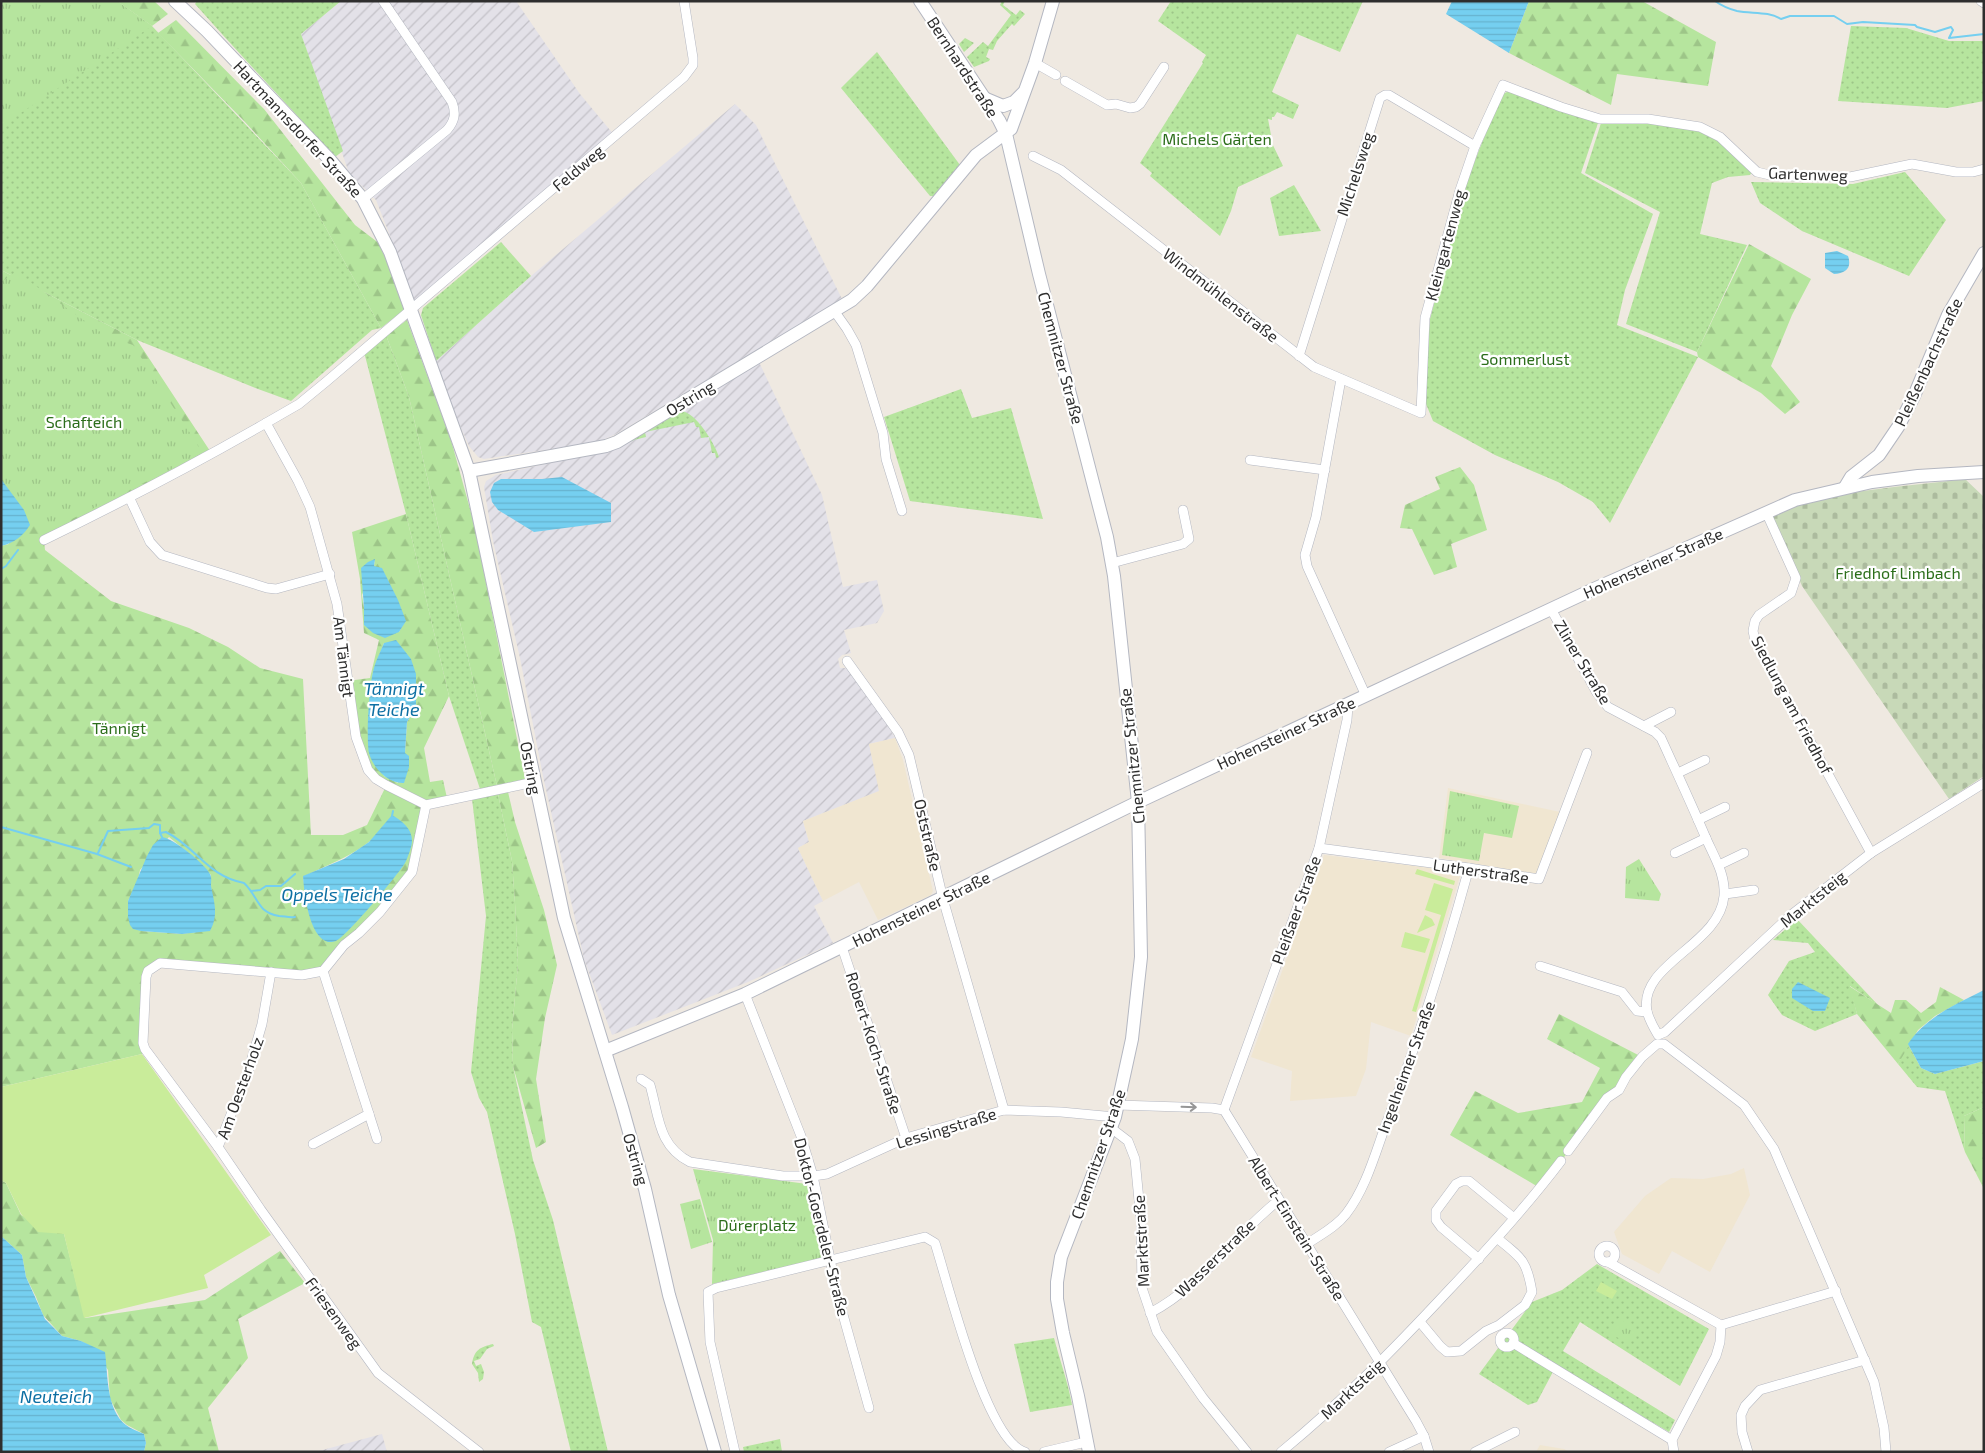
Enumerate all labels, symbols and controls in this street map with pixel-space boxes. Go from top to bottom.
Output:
street label: Bernhardstraße [924,13,1003,121]
street label: Hartmannsdorfer Straße [230,56,367,201]
park label: Michels Gärten [1162,129,1272,148]
street label: Michelsweg [1332,129,1377,218]
street label: Feldweg [548,141,607,195]
street label: Gartenweg [1768,163,1848,184]
street label: Kleingartenweg [1420,187,1469,303]
street label: Windmühlenstraße [1160,244,1283,346]
street label: Chemnitzer Straße [1035,290,1088,426]
street label: Pleißenbachstraße [1890,295,1966,429]
park label: Sommerlust [1480,349,1570,368]
street label: Ostring [662,376,718,419]
park label: Schafteich [46,412,122,431]
street label: Hohensteiner Straße [1580,523,1726,602]
park label: Friedhof Limbach [1835,563,1961,582]
street label: Am Tännigt [330,615,359,698]
street label: Zliner Straße [1551,616,1616,707]
street label: Siedlung am Friedhof [1748,632,1837,778]
water label: Tännigt Teiche [363,677,425,720]
street label: Chemnitzer Straße [1115,687,1148,825]
street label: Hohensteiner Straße [1213,692,1358,773]
park label: Tännigt [92,718,146,737]
street label: Ostring [517,740,546,796]
street label: Oststraße [911,797,946,873]
street label: Pleißaer Straße [1267,853,1324,967]
street label: Lutherstraße [1432,854,1530,887]
street label: Marktsteig [1776,866,1849,931]
street label: Hohensteiner Straße [849,867,993,950]
water label: Oppels Teiche [281,883,393,905]
street label: Robert-Koch-Straße [843,969,906,1116]
street label: Ingelheimer Straße [1373,998,1438,1136]
street label: Am Oesterholz [212,1034,267,1142]
street label: Chemnitzer Straße [1066,1086,1129,1221]
one-way arrow [1181,1102,1197,1111]
street label: Lessingstraße [893,1103,998,1152]
street label: Ostring [620,1131,653,1187]
street label: Doktor-Goerdeler-Straße [791,1136,854,1318]
street label: Albert-Einstein-Straße [1245,1152,1350,1304]
street label: Marktstraße [1129,1194,1152,1288]
park label: Dürerplatz [718,1215,796,1234]
street label: Wasserstraße [1171,1215,1259,1301]
street label: Friesenweg [302,1273,367,1352]
street label: Marktsteig [1316,1355,1387,1423]
water label: Neuteich [20,1385,92,1407]

